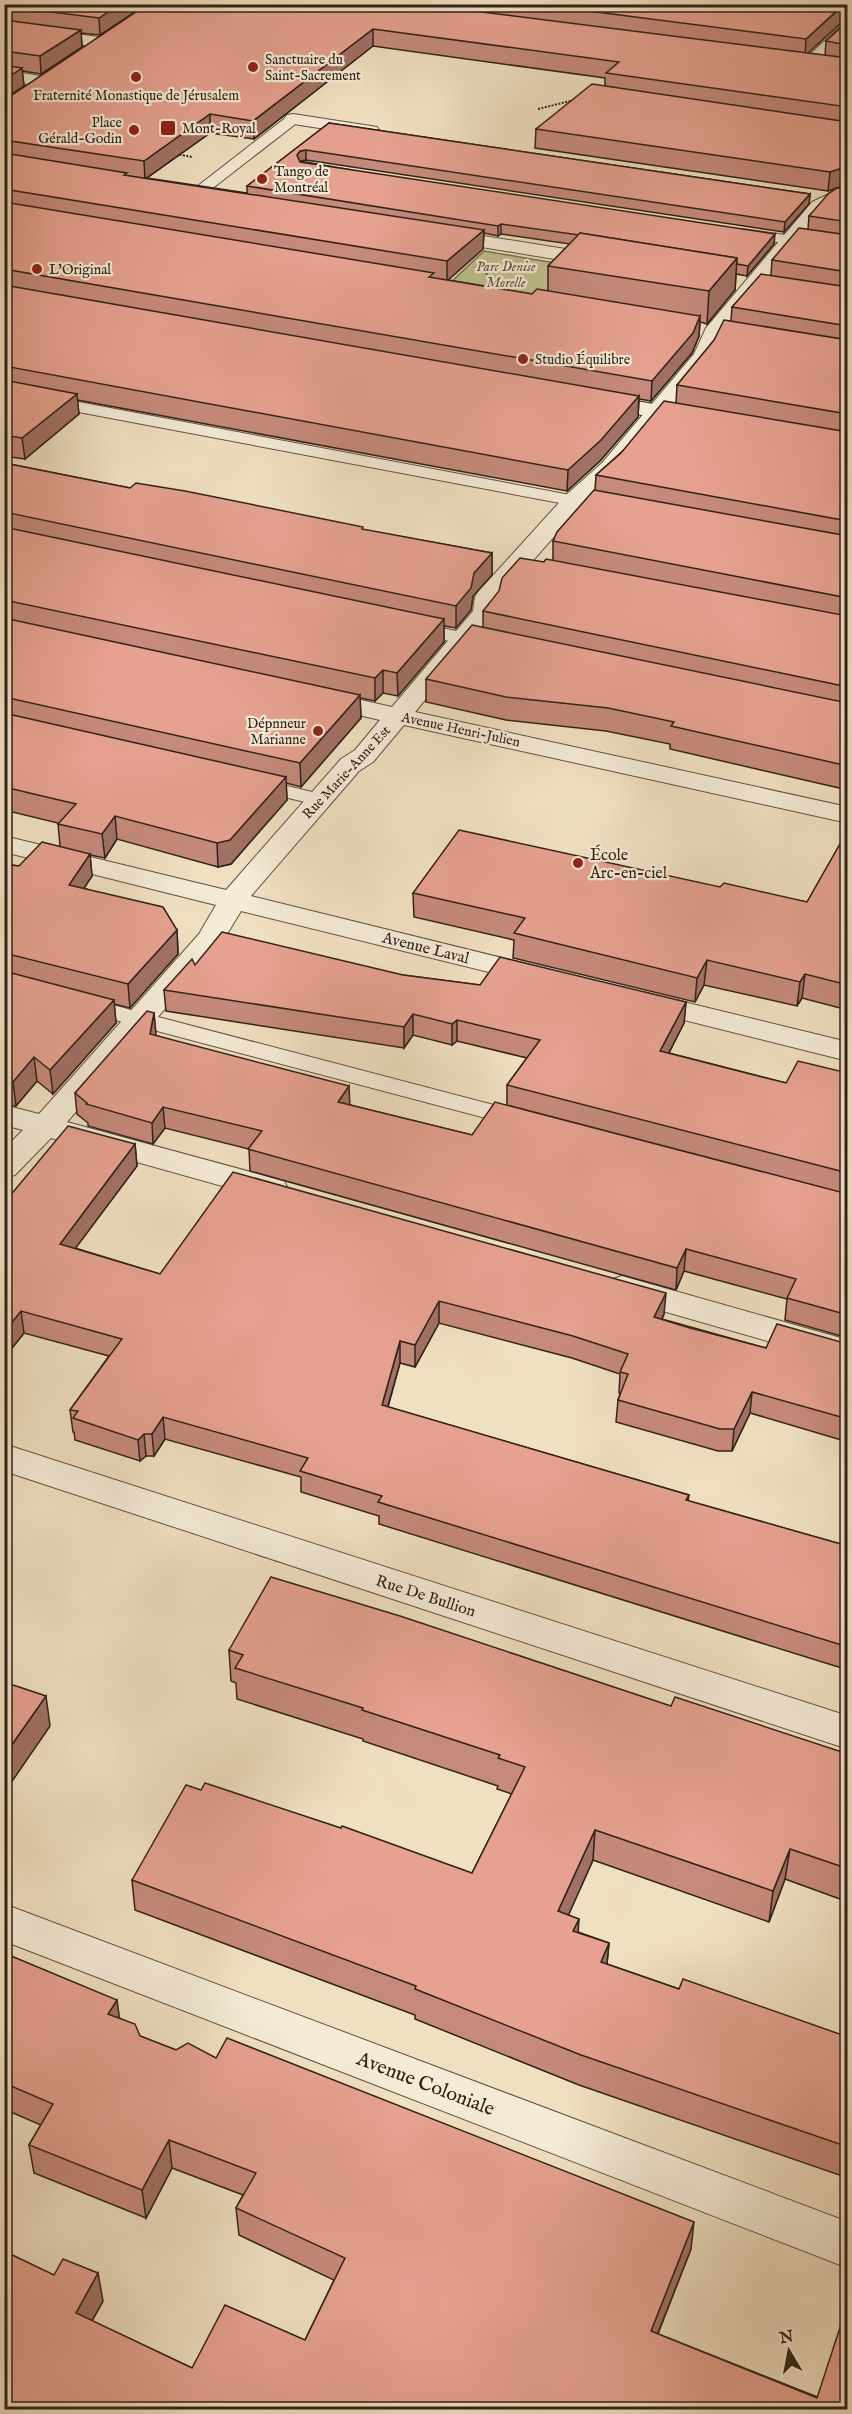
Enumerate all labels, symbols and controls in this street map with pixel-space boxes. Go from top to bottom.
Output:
place label: Sanctuaire du Saint-Sacrement [265,51,361,85]
marker: Sanctuaire du Saint-Sacrement [246,60,260,74]
marker: Fraternité Monastique de Jérusalem [129,70,143,84]
place label: Fraternité Monastique de Jérusalem [33,87,239,105]
place label: Place Gérald-Godin [38,114,123,148]
marker: Mont-Royal [159,119,177,137]
place label: Mont-Royal [182,120,256,138]
marker: Place Gérald-Godin [127,123,141,137]
place label: Tango de Montréal [274,163,329,197]
marker: Tango de Montréal [255,172,269,186]
park label: Parc Denise Morelle [476,258,536,292]
place label: L'Original [49,261,111,279]
marker: L'Original [30,262,44,276]
place label: Studio Équilibre [535,350,631,369]
marker: Studio Équilibre [516,352,530,366]
street label: Avenue Henri-Julien [399,708,522,751]
place label: Dépnneur Marianne [247,715,307,749]
street label: Rue Marie-Anne Est [299,722,395,823]
marker: Dépnneur Marianne [311,724,325,738]
place label: École Arc-en-ciel [589,844,668,884]
marker: École Arc-en-ciel [571,856,585,870]
street label: Avenue Laval [379,928,472,970]
street label: Rue De Bullion [373,1571,478,1623]
street label: Avenue Coloniale [352,2046,498,2122]
north arrow [759,2321,819,2381]
text: N [777,2327,795,2349]

